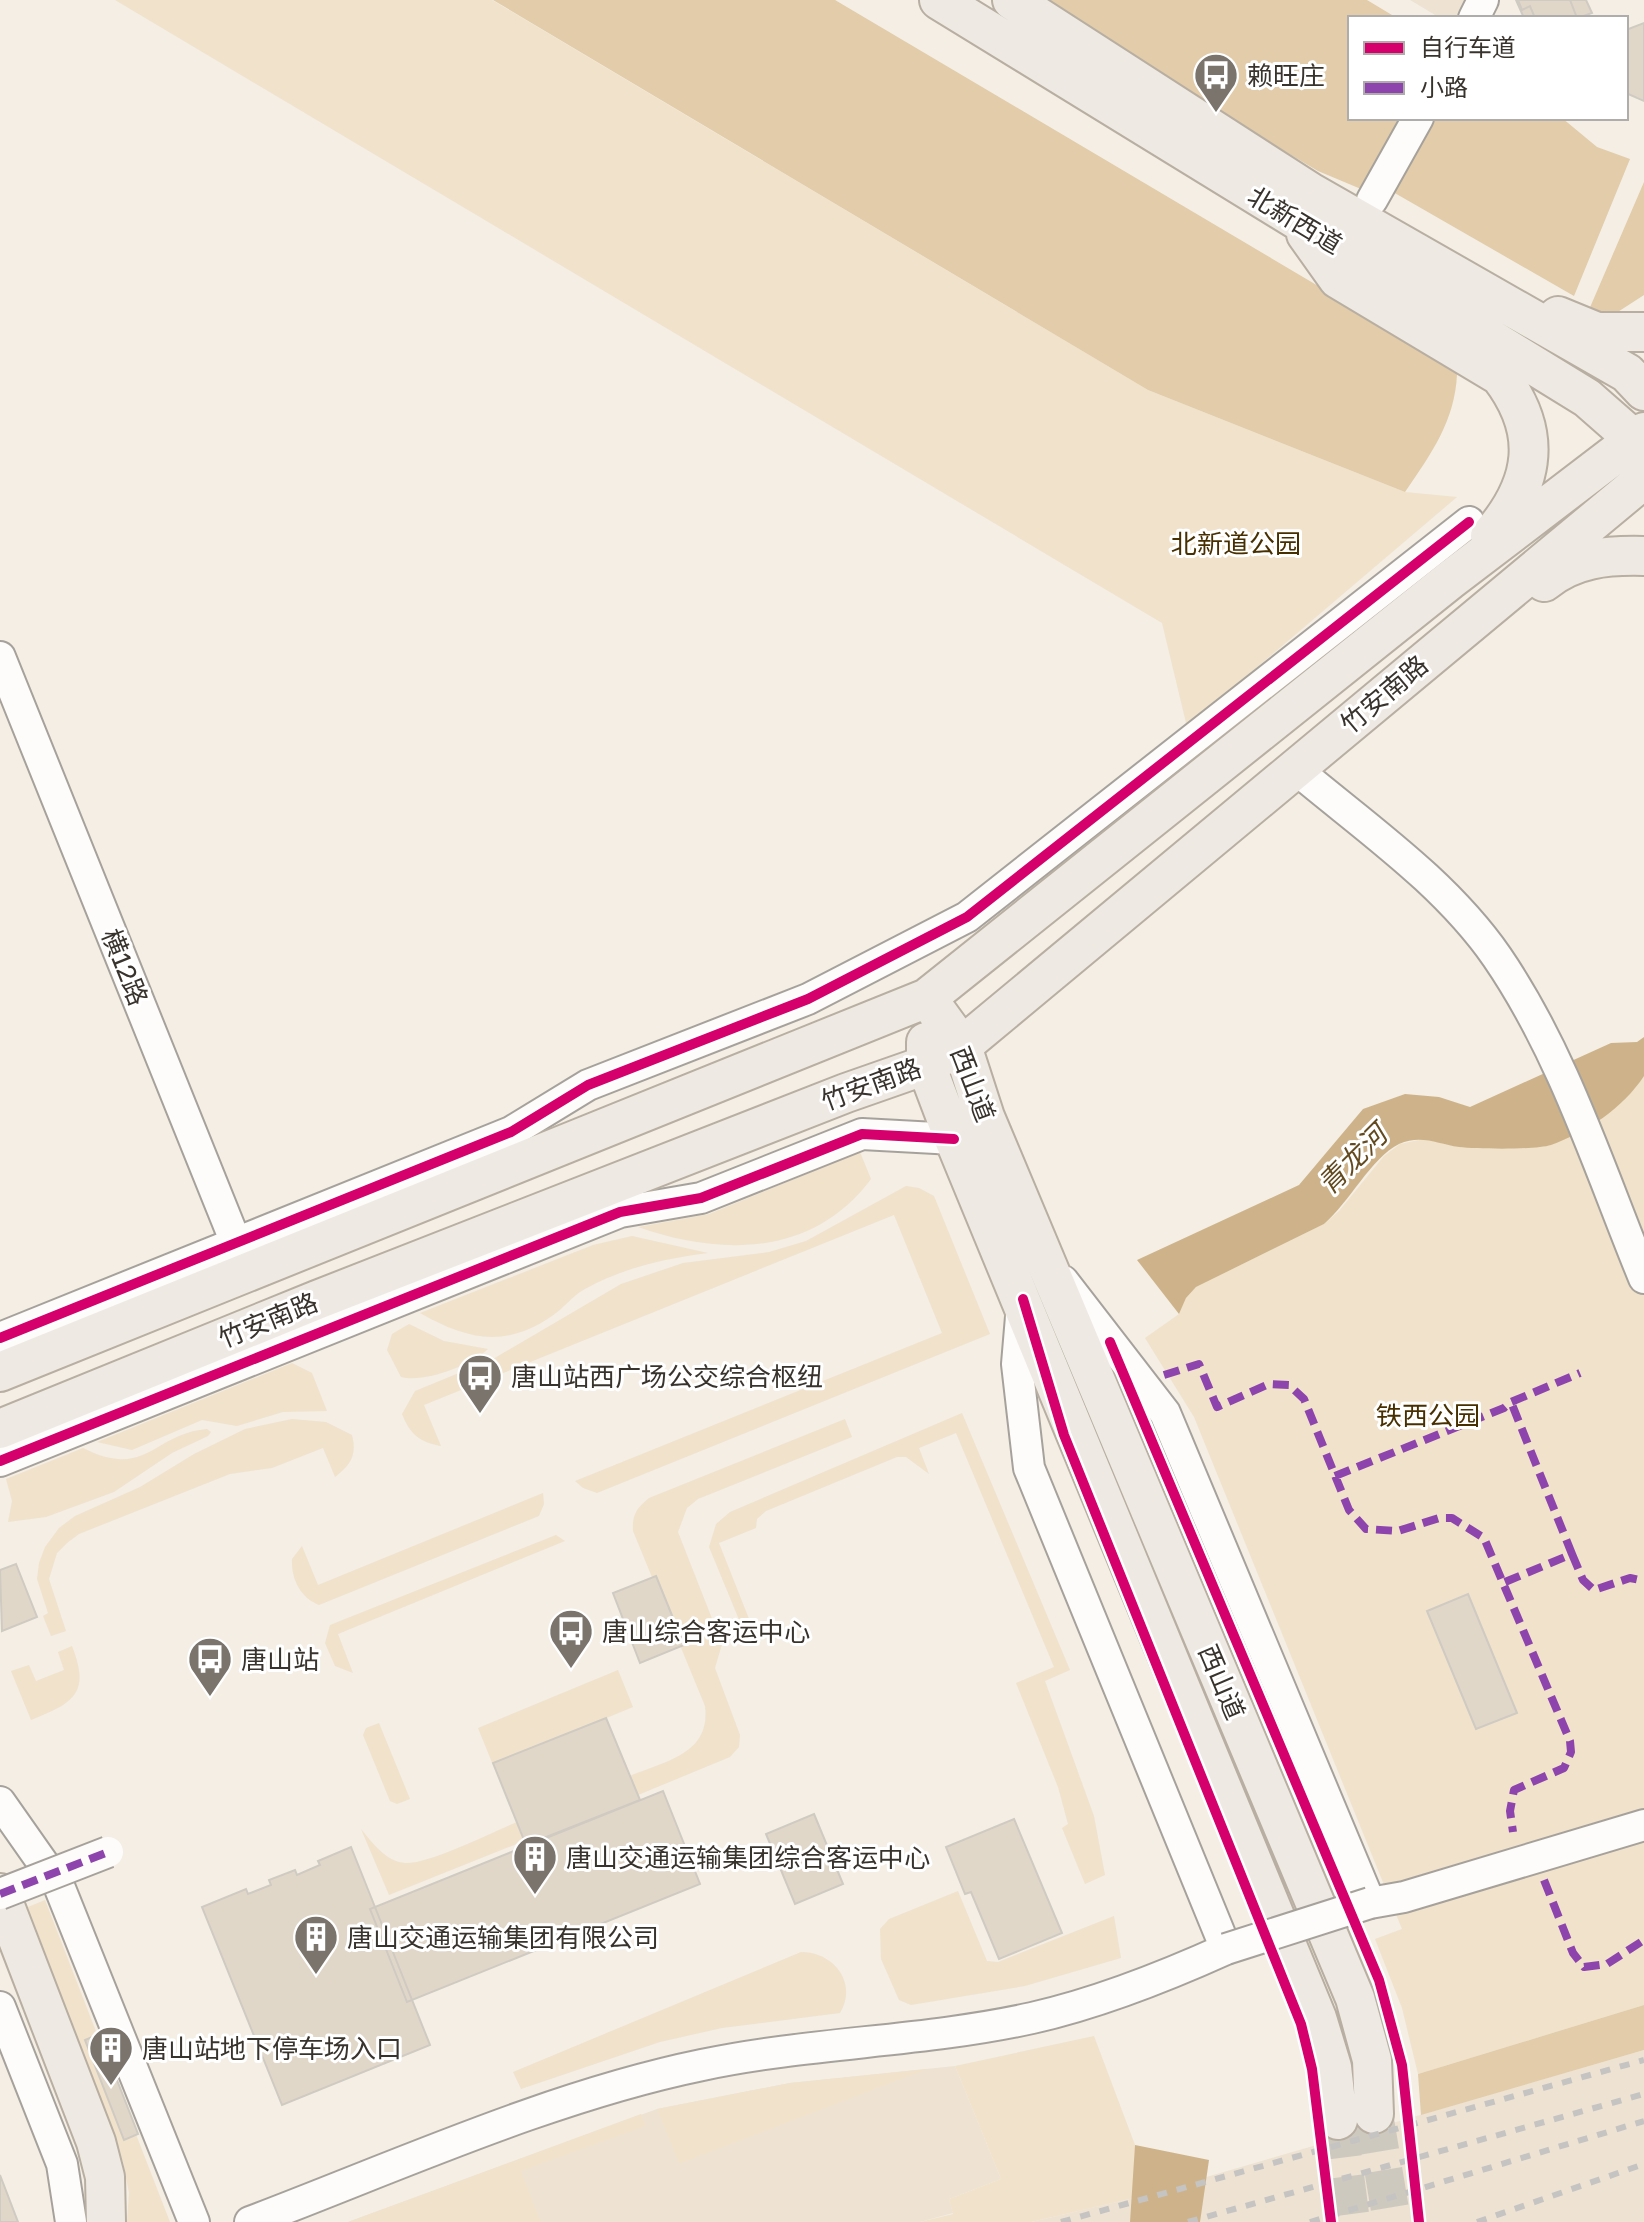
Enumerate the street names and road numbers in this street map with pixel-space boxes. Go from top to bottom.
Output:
street label: 北新西道 [1242,180,1348,260]
street label: 竹安南路 [1334,649,1434,739]
street label: 横12路 [96,924,154,1010]
street label: 西山道 [945,1042,1001,1126]
street label: 竹安南路 [817,1052,925,1116]
street label: 竹安南路 [214,1286,322,1354]
street label: 西山道 [1192,1640,1252,1724]

